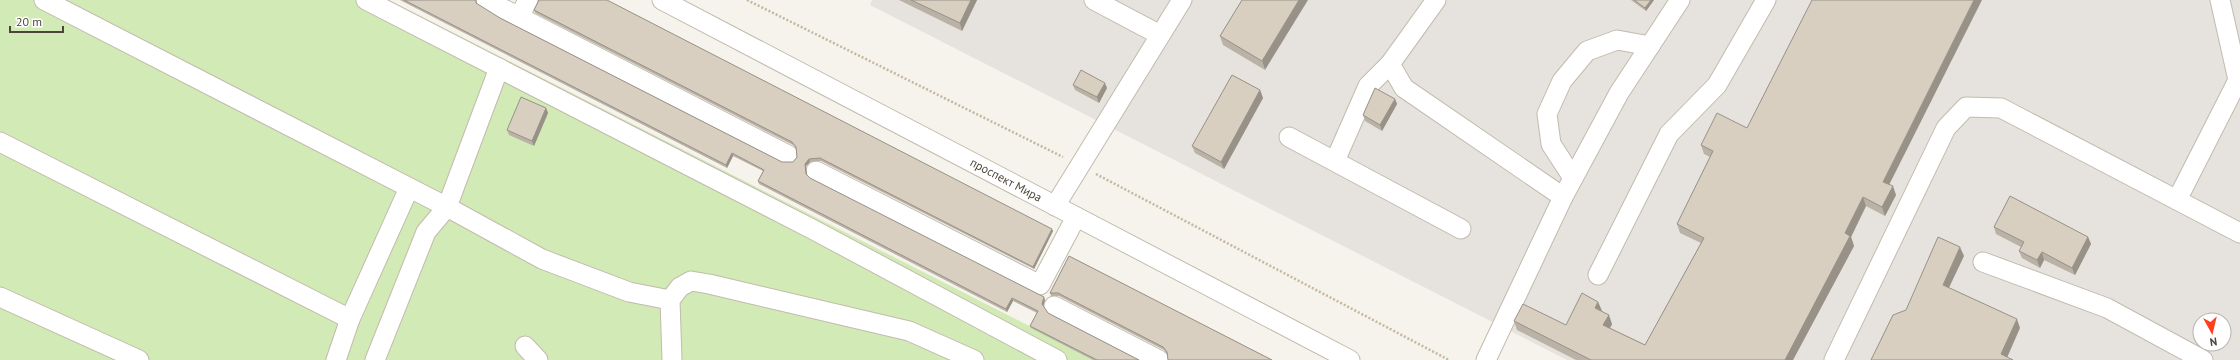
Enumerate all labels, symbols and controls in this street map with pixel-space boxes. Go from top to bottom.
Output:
scale bar [10,8,63,34]
text: 20 m [16,14,42,29]
street label: проспект Мира [968,154,1045,205]
north arrow [2192,312,2232,352]
text: N [2209,334,2218,349]

